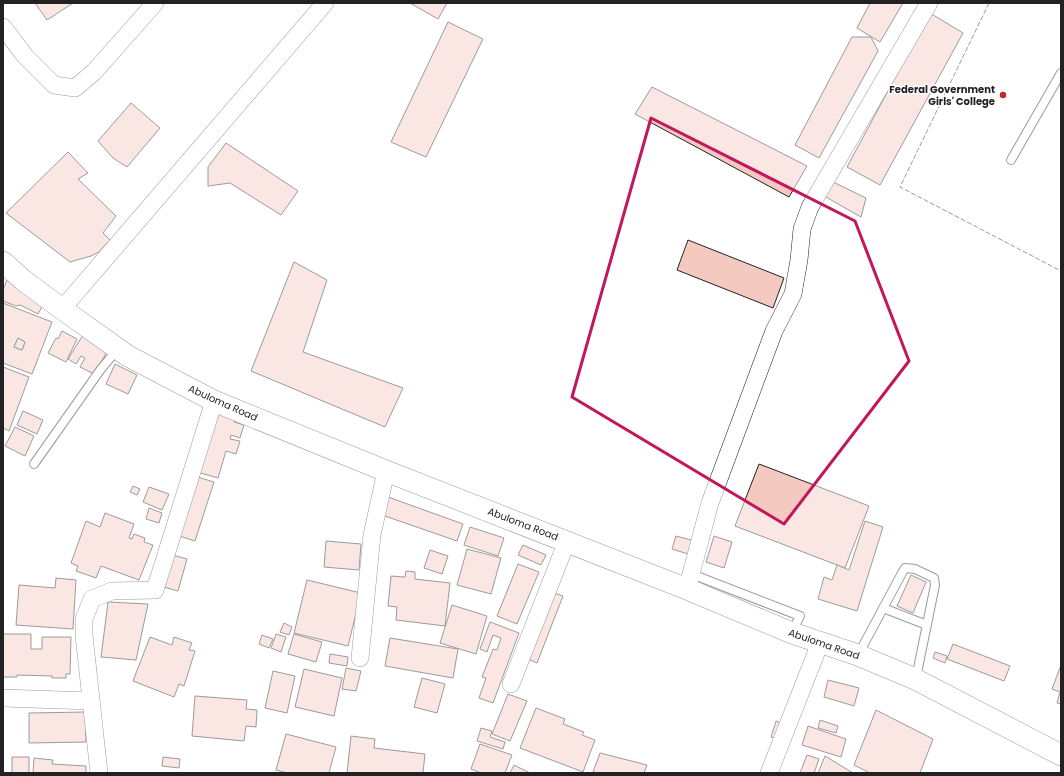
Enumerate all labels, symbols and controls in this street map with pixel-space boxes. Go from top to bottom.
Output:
place label: Federal Government Girls' College [889,82,995,109]
marker: Federal Government Girls' College [998,90,1008,100]
street label: Abuloma Road [186,381,260,425]
street label: Abuloma Road [486,504,560,544]
street label: Abuloma Road [786,625,862,663]

